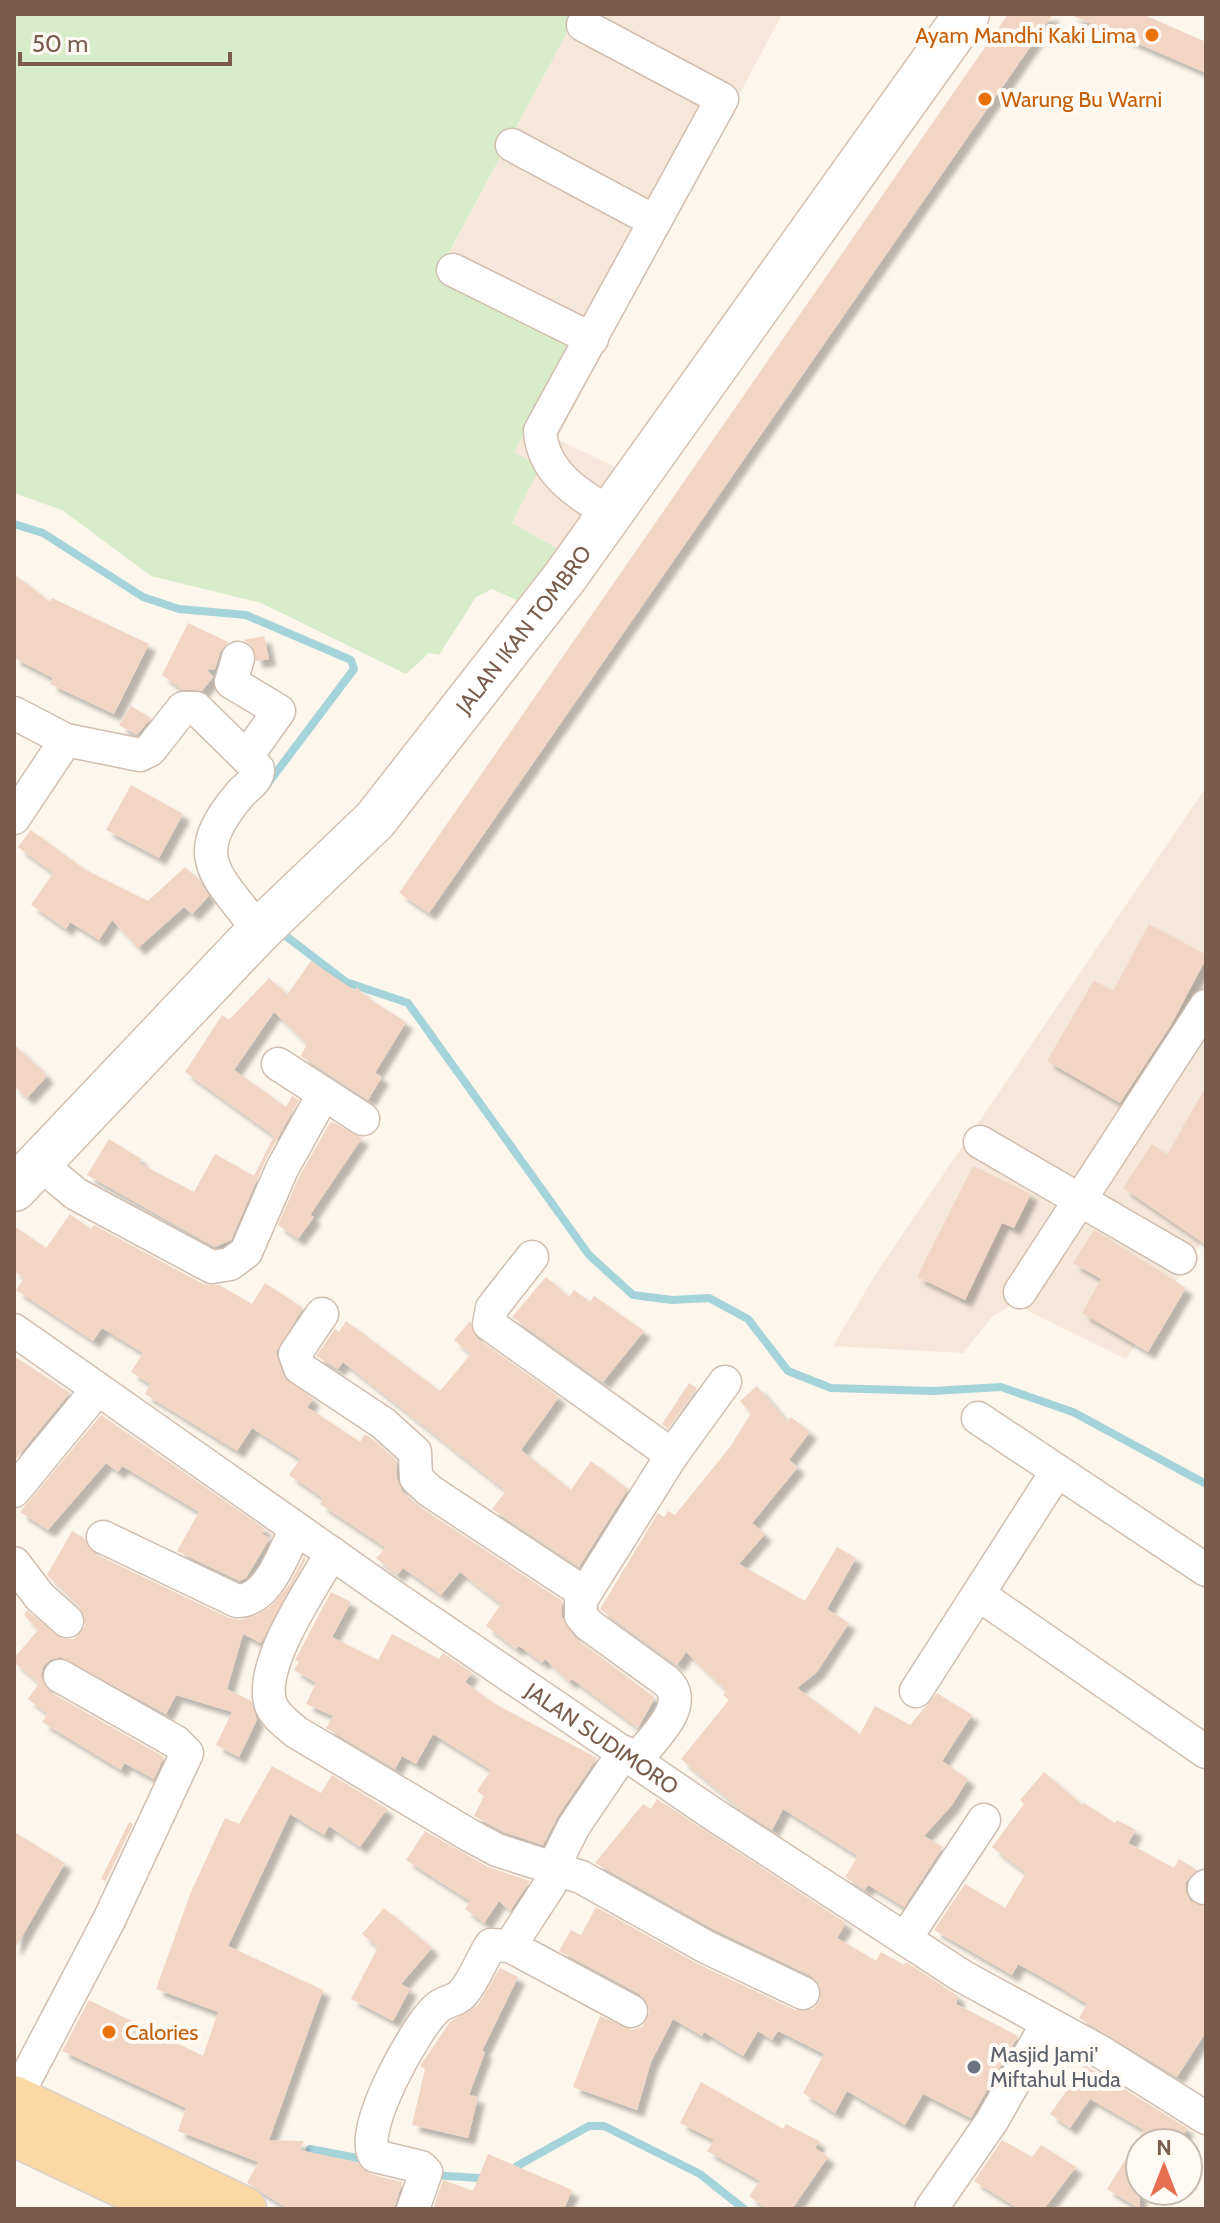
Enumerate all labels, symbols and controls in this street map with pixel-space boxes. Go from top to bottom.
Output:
scale bar [20,16,230,66]
place label: Ayam Mandhi Kaki Lima [915,22,1136,49]
marker: Ayam Mandhi Kaki Lima [1143,26,1161,44]
text: 50 m [32,29,88,58]
place label: Warung Bu Warni [1001,86,1162,113]
marker: Warung Bu Warni [976,90,994,108]
street label: JALAN IKAN TOMBRO [450,540,597,720]
street label: JALAN SUDIMORO [519,1677,684,1801]
place label: Calories [125,2019,198,2046]
marker: Calories [100,2023,118,2041]
place label: Masjid Jami' Miftahul Huda [990,2041,1121,2093]
marker: Masjid Jami' Miftahul Huda [965,2058,983,2076]
north arrow [1124,2127,1204,2207]
text: N [1156,2134,1172,2161]

